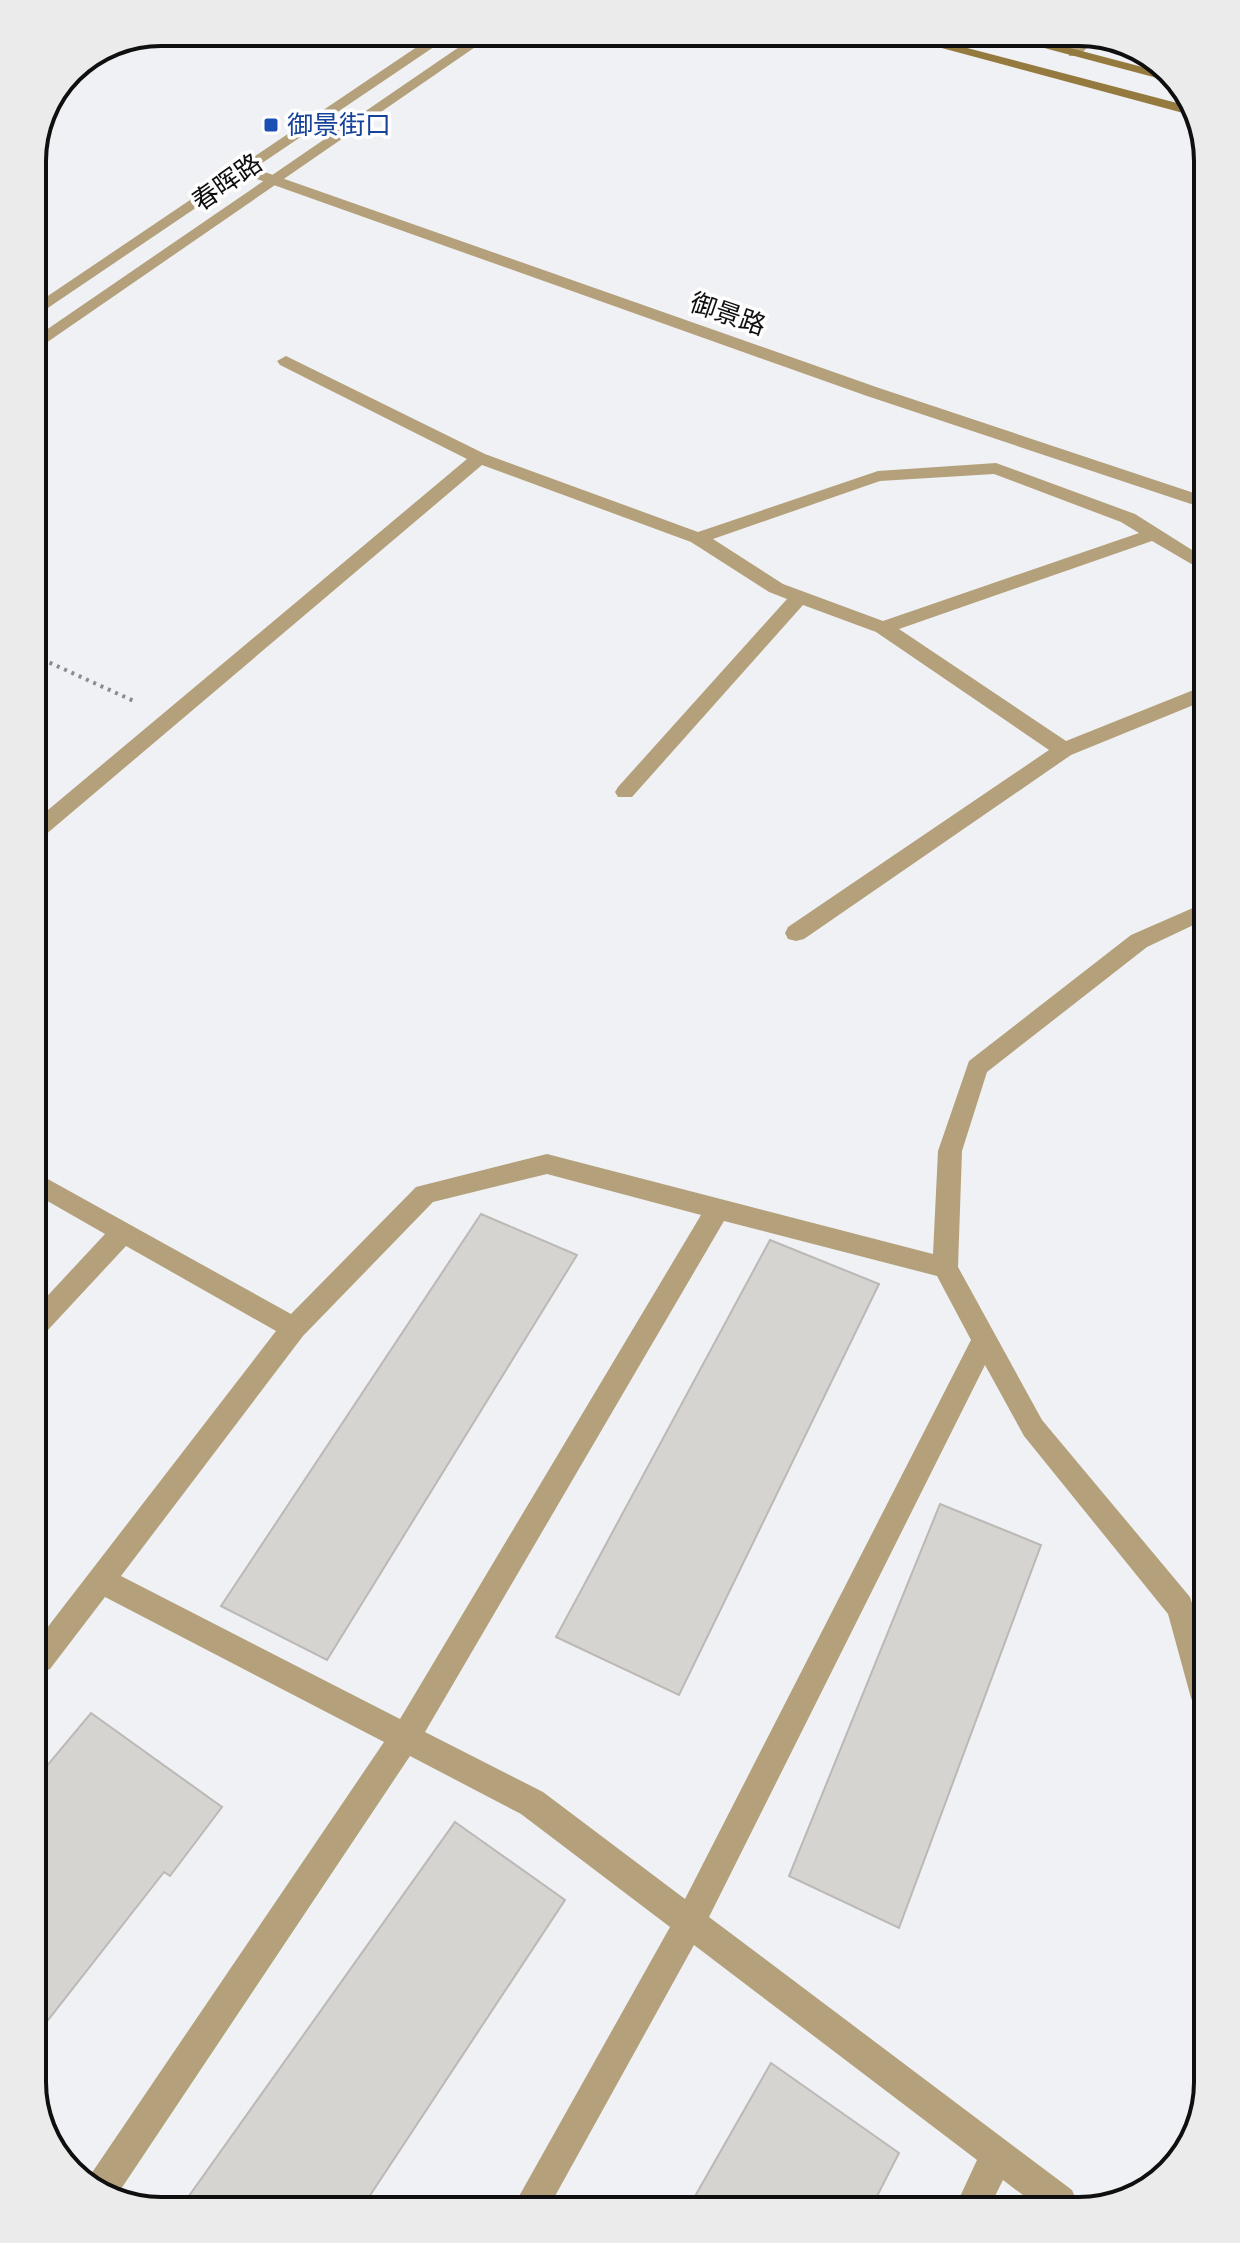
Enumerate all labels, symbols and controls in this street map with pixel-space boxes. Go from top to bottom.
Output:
place label: 御景街口 [287,108,391,142]
marker: 御景街口 [262,116,280,134]
street label: 春晖路 [185,146,269,218]
street label: 御景路 [686,285,770,343]

